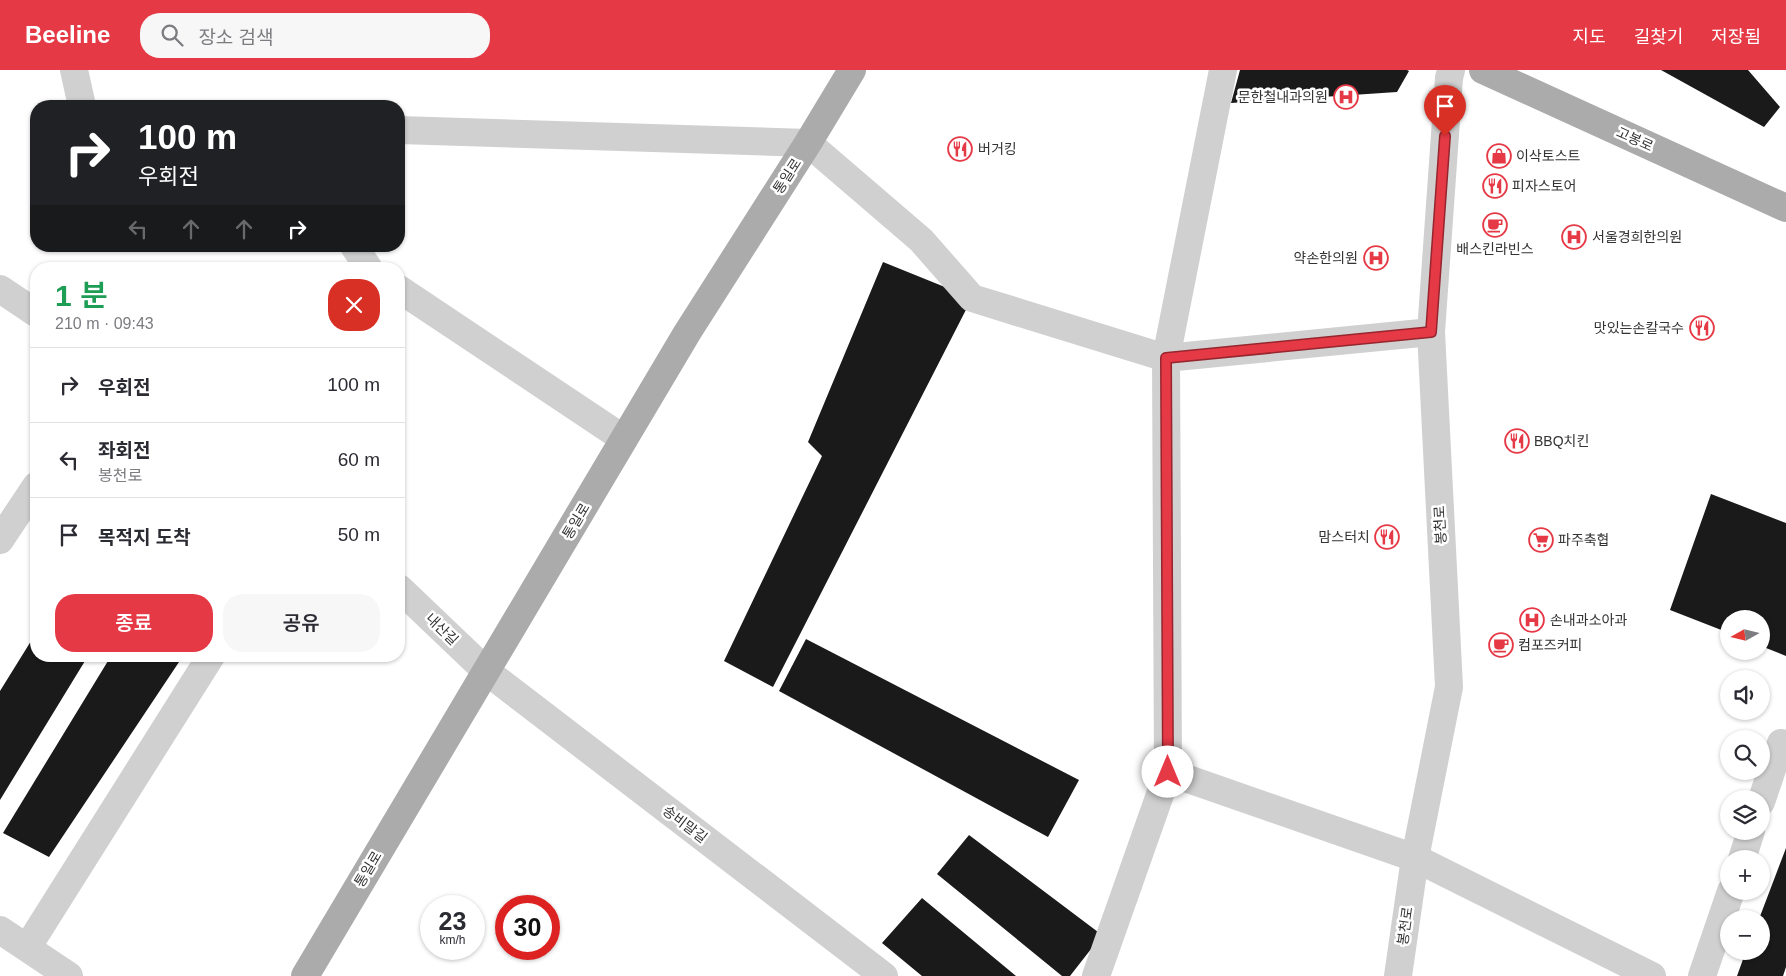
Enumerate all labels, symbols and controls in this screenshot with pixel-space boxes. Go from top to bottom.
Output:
search box [140,13,490,58]
text: Beeline [25,21,110,48]
icon: search [158,21,186,49]
text: 장소 검색 [198,27,274,48]
text: 지도 [1573,27,1606,47]
text: 길찾기 [1634,27,1683,47]
text: 저장됨 [1711,27,1761,47]
hospital icon: 문한철내과의원 [1333,84,1359,110]
pin [1424,85,1466,136]
place label: 문한철내과의원 [1238,89,1328,105]
icon: arrive [1431,92,1459,120]
text: 100 m [138,117,237,156]
icon: right [55,120,120,185]
street label: 고봉로 [1614,124,1656,154]
restaurant icon: 버거킹 [947,136,973,162]
place label: 버거킹 [978,141,1017,157]
shop icon: 이삭토스트 [1486,143,1512,169]
place label: 이삭토스트 [1516,148,1581,164]
street label: 통일로 [770,155,804,197]
text: 우회전 [138,164,199,189]
restaurant icon: 피자스토어 [1482,173,1508,199]
place label: 피자스토어 [1512,178,1576,194]
cafe icon: 배스킨라빈스 [1482,212,1508,238]
icon: left [124,215,152,243]
icon: ahead [177,215,205,243]
icon: ahead [230,215,258,243]
icon: right [283,215,311,243]
hospital icon: 서울경희한의원 [1561,224,1587,250]
place label: 서울경희한의원 [1592,229,1682,245]
place label: 배스킨라빈스 [1456,241,1534,257]
hospital icon: 약손한의원 [1363,245,1389,271]
place label: 약손한의원 [1294,250,1358,266]
text: 1 분 [55,279,108,312]
button: close [328,279,380,331]
text: 210 m · 09:43 [55,315,154,332]
restaurant icon: 맛있는손칼국수 [1689,315,1715,341]
place label: 맛있는손칼국수 [1594,320,1684,336]
icon: right [55,371,83,399]
text: 100 m [327,374,380,395]
text: 우회전 [98,377,150,398]
restaurant icon: BBQ치킨 [1504,428,1530,454]
place label: BBQ치킨 [1534,433,1589,449]
text: 좌회전 [98,440,150,461]
icon: left [55,446,83,474]
text: 60 m [338,449,380,470]
text: 봉천로 [98,467,142,484]
street label: 통일로 [559,500,593,542]
street label: 봉천로 [1431,505,1449,545]
icon: arrive [55,521,83,549]
text: 50 m [338,524,380,545]
restaurant icon: 맘스터치 [1374,524,1400,550]
text: 목적지 도착 [98,527,191,548]
supermarket icon: 파주축협 [1528,527,1554,553]
place label: 맘스터치 [1318,529,1370,545]
place label: 파주축협 [1558,532,1610,548]
button: 종료 [55,594,213,652]
button: 공유 [223,594,380,652]
hospital icon: 손내과소아과 [1519,607,1545,633]
street label: 내산길 [423,610,461,648]
north arrow [1720,610,1770,660]
map controls [1720,610,1770,960]
place label: 손내과소아과 [1550,612,1627,628]
cafe icon: 컴포즈커피 [1488,632,1514,658]
place label: 컴포즈커피 [1518,637,1582,653]
button: sound [1720,670,1770,720]
button: search [1720,730,1770,780]
position arrow [1141,745,1193,797]
button: layers [1720,790,1770,840]
street label: 송비말길 [660,802,710,846]
street label: 통일로 [351,848,385,890]
button: + [1720,850,1770,900]
speed limit sign: 30 [495,895,560,960]
street label: 봉천로 [1394,906,1416,946]
text: 23 [439,907,466,935]
button: − [1720,910,1770,960]
text: km/h [439,933,466,947]

